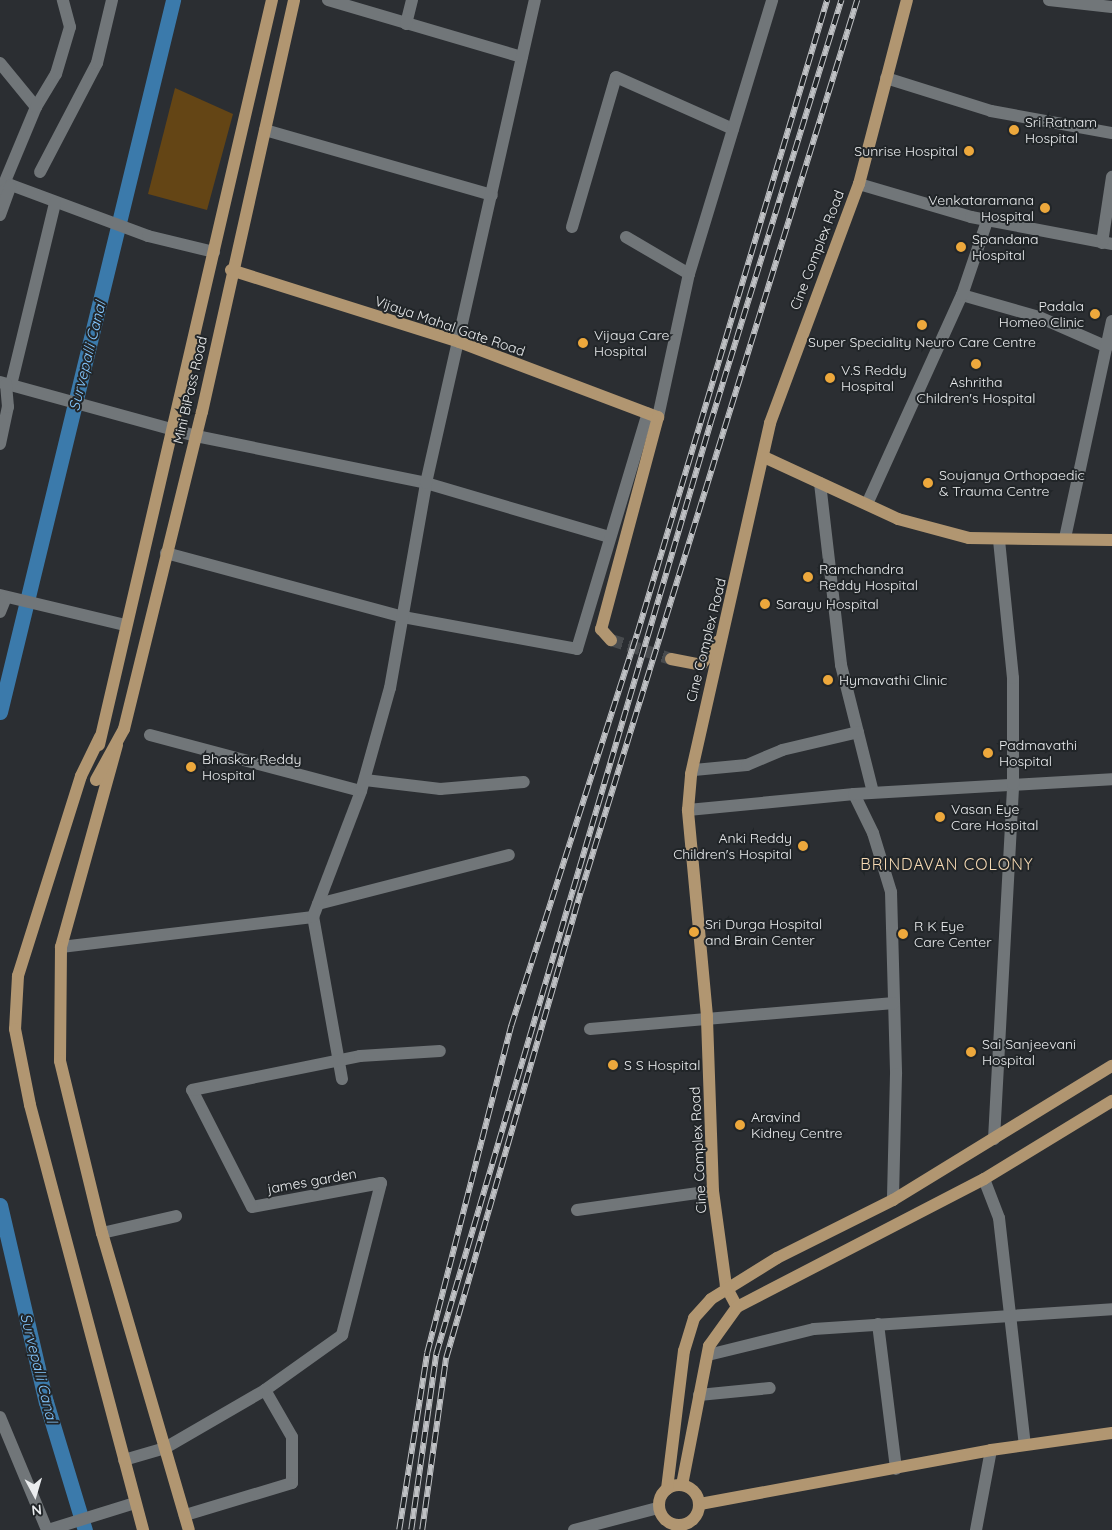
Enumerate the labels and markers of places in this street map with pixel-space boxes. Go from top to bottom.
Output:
place label: Sri Ratnam Hospital [1025,114,1097,146]
marker: Sri Ratnam Hospital [1007,123,1021,137]
place label: Sunrise Hospital [854,143,958,159]
marker: Sunrise Hospital [962,144,976,158]
place label: Venkataramana Hospital [928,192,1034,224]
marker: Venkataramana Hospital [1038,201,1052,215]
place label: Spandana Hospital [972,231,1038,264]
marker: Spandana Hospital [954,240,968,254]
place label: Padala Homeo Clinic [999,298,1084,331]
marker: Padala Homeo Clinic [1088,307,1102,321]
marker: Super Speciality Neuro Care Centre [915,318,929,332]
place label: Vijaya Care Hospital [594,327,669,360]
place label: Super Speciality Neuro Care Centre [808,334,1036,350]
marker: Vijaya Care Hospital [576,336,590,350]
marker: Ashritha Children's Hospital [969,357,983,371]
place label: V.S Reddy Hospital [841,362,907,394]
marker: V.S Reddy Hospital [823,371,837,385]
place label: Ashritha Children's Hospital [917,374,1035,407]
place label: Soujanya Orthopaedic & Trauma Centre [939,467,1085,500]
marker: Soujanya Orthopaedic & Trauma Centre [921,476,935,490]
place label: Ramchandra Reddy Hospital [819,561,918,594]
marker: Ramchandra Reddy Hospital [801,570,815,584]
place label: Sarayu Hospital [776,596,879,612]
marker: Sarayu Hospital [758,597,772,611]
place label: Hymavathi Clinic [839,672,947,688]
marker: Hymavathi Clinic [821,673,835,687]
place label: Padmavathi Hospital [999,737,1077,770]
marker: Padmavathi Hospital [981,746,995,760]
place label: Bhaskar Reddy Hospital [202,751,301,784]
marker: Bhaskar Reddy Hospital [184,760,198,774]
place label: Vasan Eye Care Hospital [951,801,1038,834]
marker: Vasan Eye Care Hospital [933,810,947,824]
place label: Anki Reddy Children's Hospital [673,830,792,862]
marker: Anki Reddy Children's Hospital [796,839,810,853]
place label: Sri Durga Hospital and Brain Center [705,916,822,949]
place label: R K Eye Care Center [914,918,992,950]
marker: Sri Durga Hospital and Brain Center [687,925,701,939]
marker: R K Eye Care Center [896,927,910,941]
place label: Sai Sanjeevani Hospital [982,1036,1076,1068]
marker: Sai Sanjeevani Hospital [964,1045,978,1059]
place label: S S Hospital [624,1057,700,1073]
marker: S S Hospital [606,1058,620,1072]
place label: Aravind Kidney Centre [751,1109,843,1142]
marker: Aravind Kidney Centre [733,1118,747,1132]

